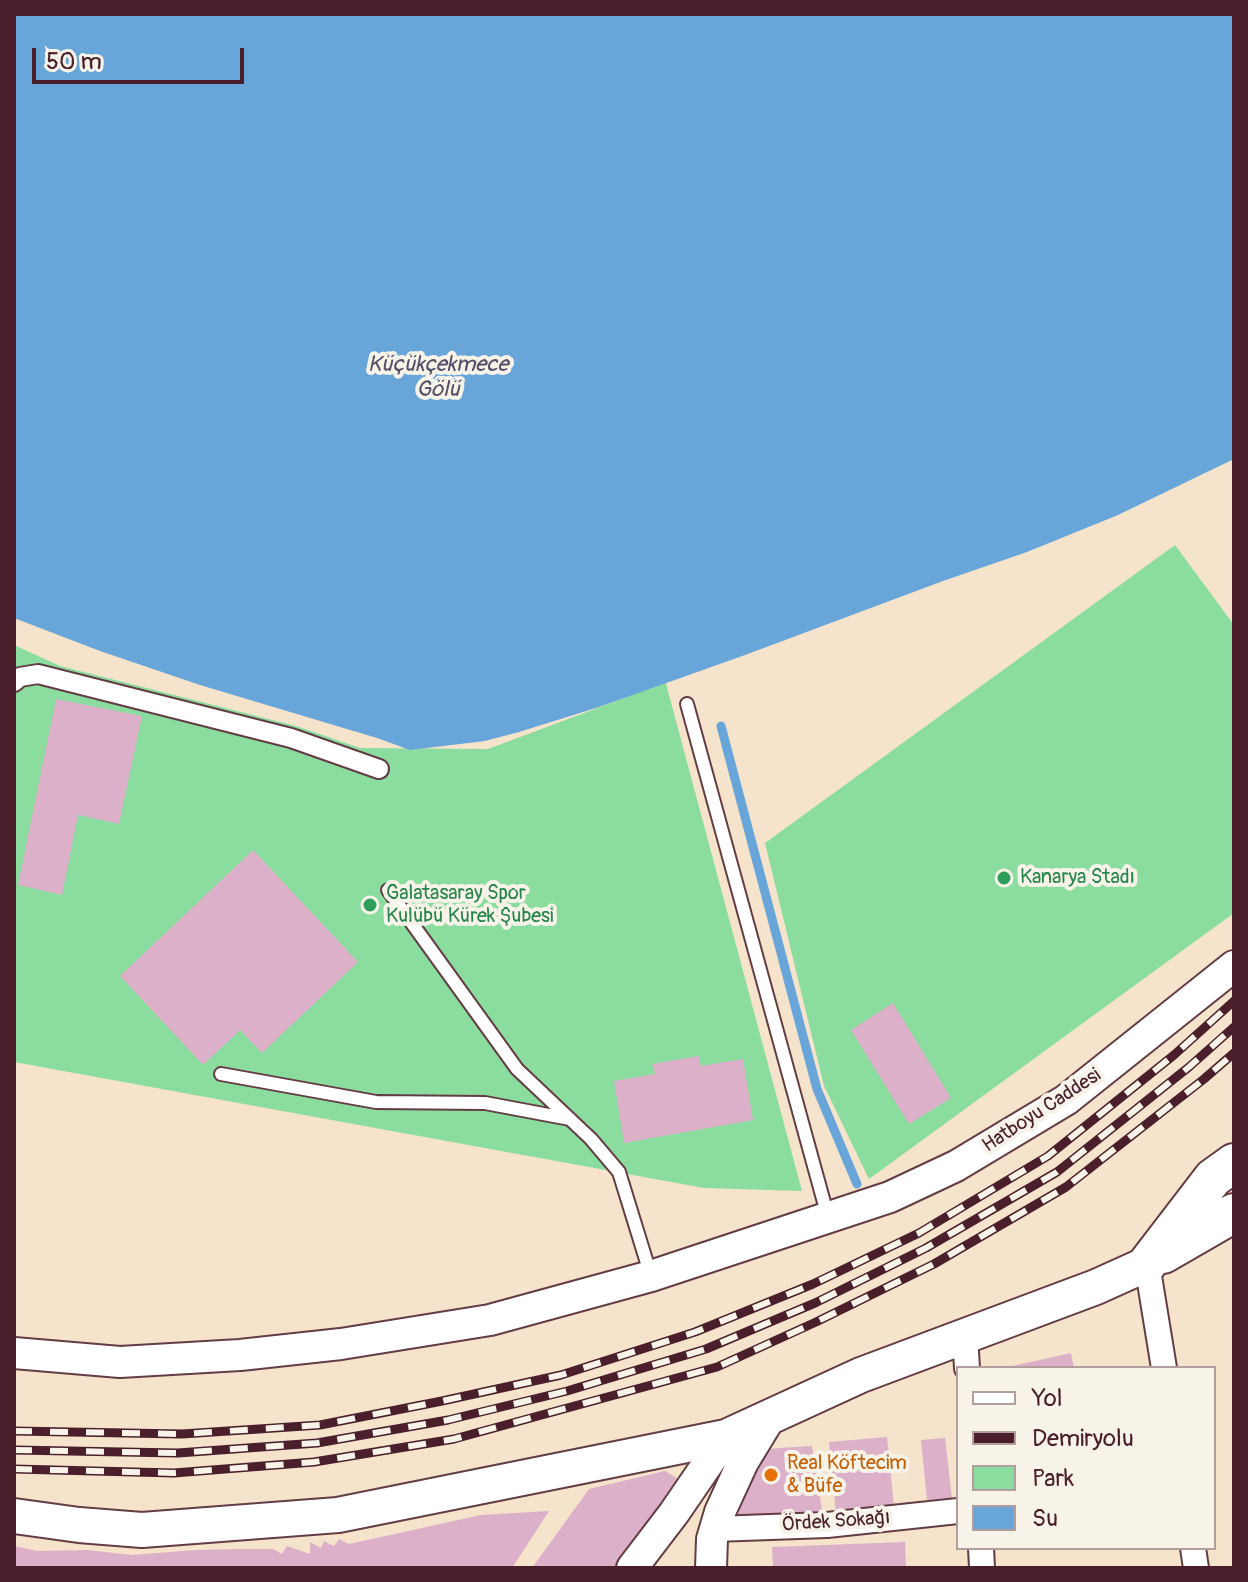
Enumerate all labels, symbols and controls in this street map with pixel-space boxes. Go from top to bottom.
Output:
scale bar [36,32,248,82]
text: 50 m [46,47,102,76]
water label: Küçükçekmece Gölü [368,352,508,404]
place label: Kanarya Stadı [1020,866,1135,890]
marker: Kanarya Stadı [995,869,1013,887]
place label: Galatasaray Spor Kulübü Kürek Şubesi [386,882,554,929]
marker: Galatasaray Spor Kulübü Kürek Şubesi [361,896,379,914]
street label: Hatboyu Caddesi [978,1064,1106,1158]
legend [956,1366,1216,1550]
text: Yol [1032,1384,1062,1413]
text: Demiryolu [1032,1424,1134,1453]
place label: Real Köftecim & Büfe [787,1452,907,1499]
text: Park [1032,1464,1074,1493]
marker: Real Köftecim & Büfe [762,1466,780,1484]
text: Su [1032,1504,1058,1533]
street label: Ördek Sokağı [781,1506,891,1538]

